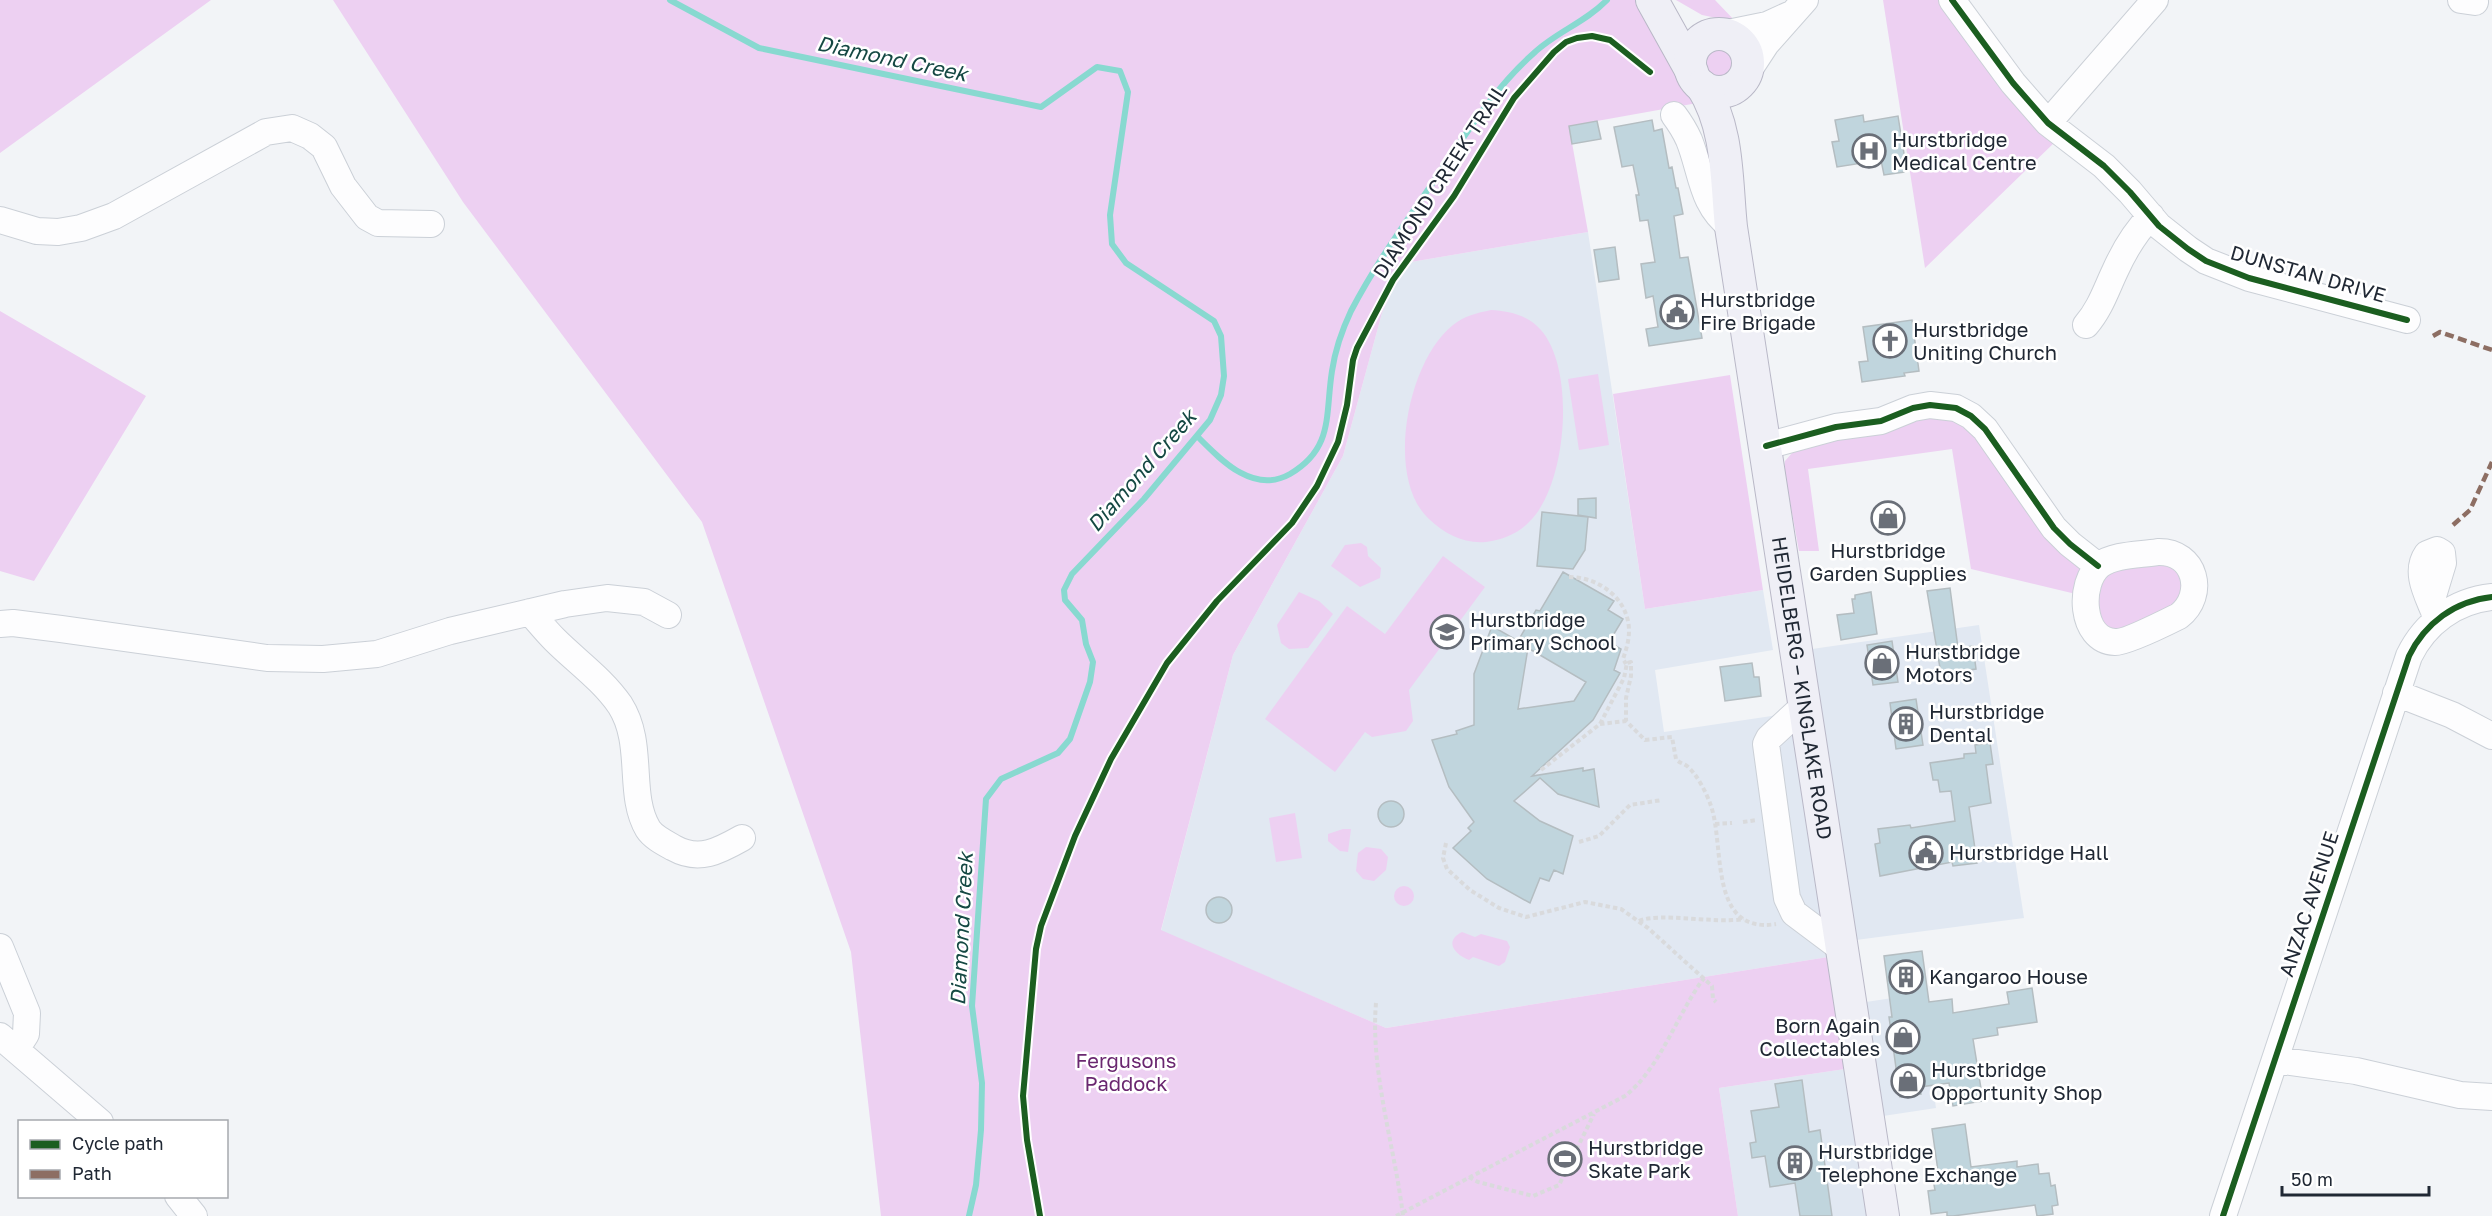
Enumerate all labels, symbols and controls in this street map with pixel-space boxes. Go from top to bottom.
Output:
water label: Diamond Creek [815,29,972,87]
street label: DIAMOND CREEK TRAIL [1367,79,1511,282]
place label: Hurstbridge Medical Centre [1892,127,2037,174]
hospital icon: Hurstbridge Medical Centre [1851,133,1887,169]
street label: DUNSTAN DRIVE [2228,239,2389,307]
place label: Hurstbridge Fire Brigade [1700,287,1816,334]
public building icon: Hurstbridge Fire Brigade [1659,294,1695,330]
place label: Hurstbridge Uniting Church [1913,317,2057,364]
church icon: Hurstbridge Uniting Church [1872,323,1908,359]
water label: Diamond Creek [1081,402,1203,537]
shop icon: Hurstbridge Garden Supplies [1870,500,1906,536]
street label: HEIDELBERG – KINGLAKE ROAD [1768,535,1838,841]
place label: Hurstbridge Garden Supplies [1809,538,1967,585]
place label: Hurstbridge Primary School [1470,607,1616,654]
school or university icon: Hurstbridge Primary School [1429,614,1465,650]
place label: Hurstbridge Motors [1905,639,2020,686]
shop icon: Hurstbridge Motors [1864,645,1900,681]
place label: Hurstbridge Dental [1929,699,2044,746]
building icon: Hurstbridge Dental [1888,706,1924,742]
street label: ANZAC AVENUE [2273,828,2343,979]
public building icon: Hurstbridge Hall [1908,835,1944,871]
place label: Hurstbridge Hall [1949,840,2109,864]
water label: Diamond Creek [944,850,978,1006]
building icon: Kangaroo House [1888,959,1924,995]
place label: Kangaroo House [1929,964,2088,988]
place label: Born Again Collectables [1759,1013,1880,1060]
shop icon: Born Again Collectables [1885,1019,1921,1055]
park label: Fergusons Paddock [1076,1048,1176,1095]
place label: Hurstbridge Opportunity Shop [1931,1057,2102,1104]
shop icon: Hurstbridge Opportunity Shop [1890,1063,1926,1099]
legend [18,1120,228,1198]
text: Cycle path [72,1132,164,1154]
place label: Hurstbridge Skate Park [1588,1135,1703,1182]
place label: Hurstbridge Telephone Exchange [1818,1139,2017,1186]
sports icon: Hurstbridge Skate Park [1547,1141,1583,1177]
building icon: Hurstbridge Telephone Exchange [1777,1145,1813,1181]
scale bar [2282,1159,2429,1197]
text: Path [72,1162,112,1184]
text: 50 m [2291,1168,2333,1190]

